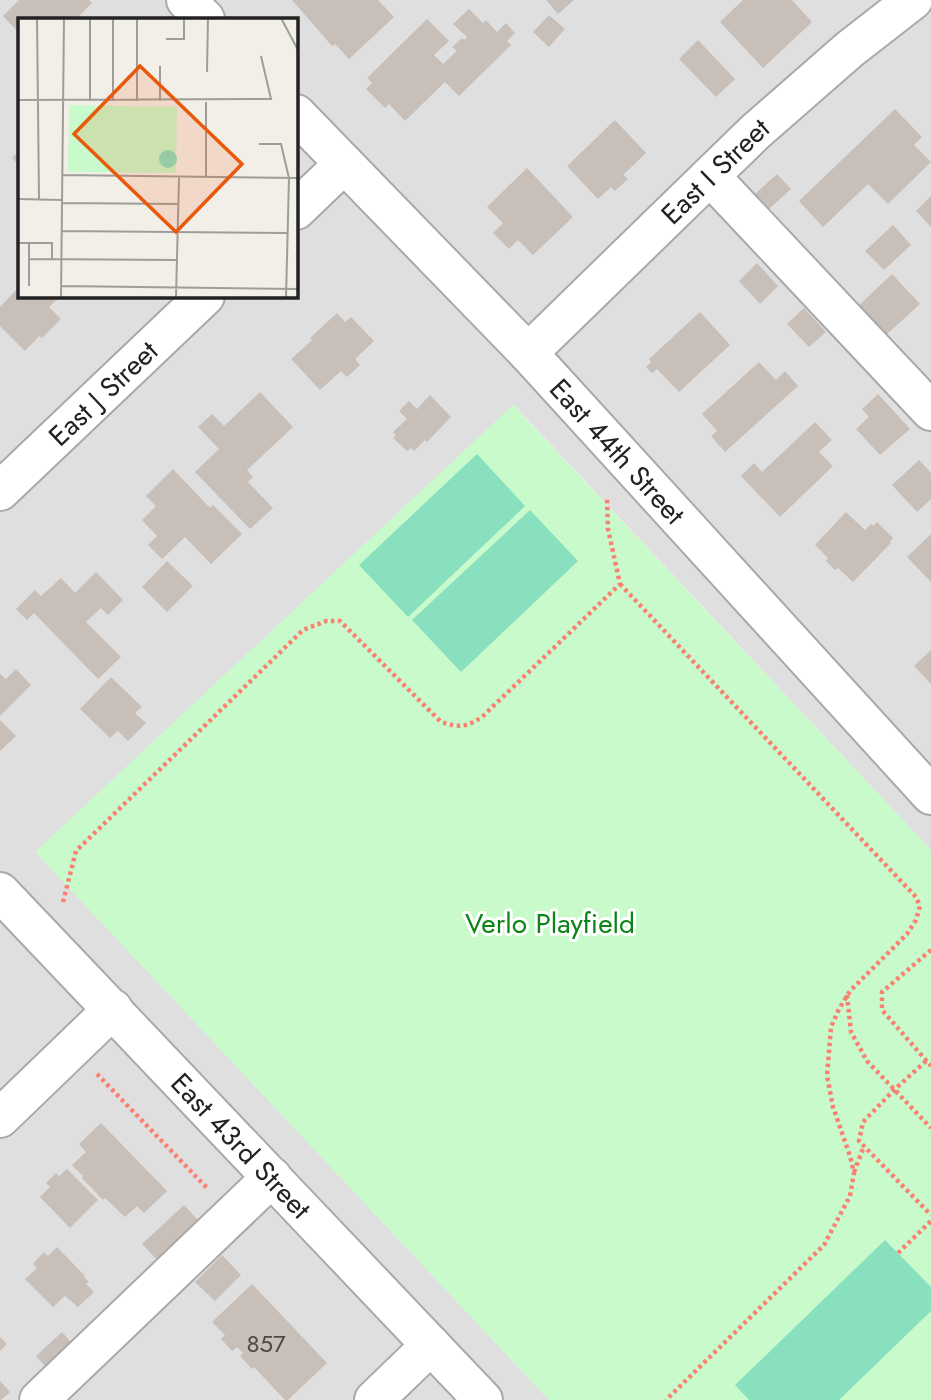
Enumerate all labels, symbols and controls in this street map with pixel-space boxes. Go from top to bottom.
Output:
inset map [18,18,298,298]
street label: East I Street [651,108,778,234]
street label: East J Street [39,331,167,455]
street label: East 44th Street [540,369,695,533]
park label: Verlo Playfield [465,903,635,944]
street label: East 43rd Street [162,1063,321,1228]
house number: 857 [246,1326,286,1361]

